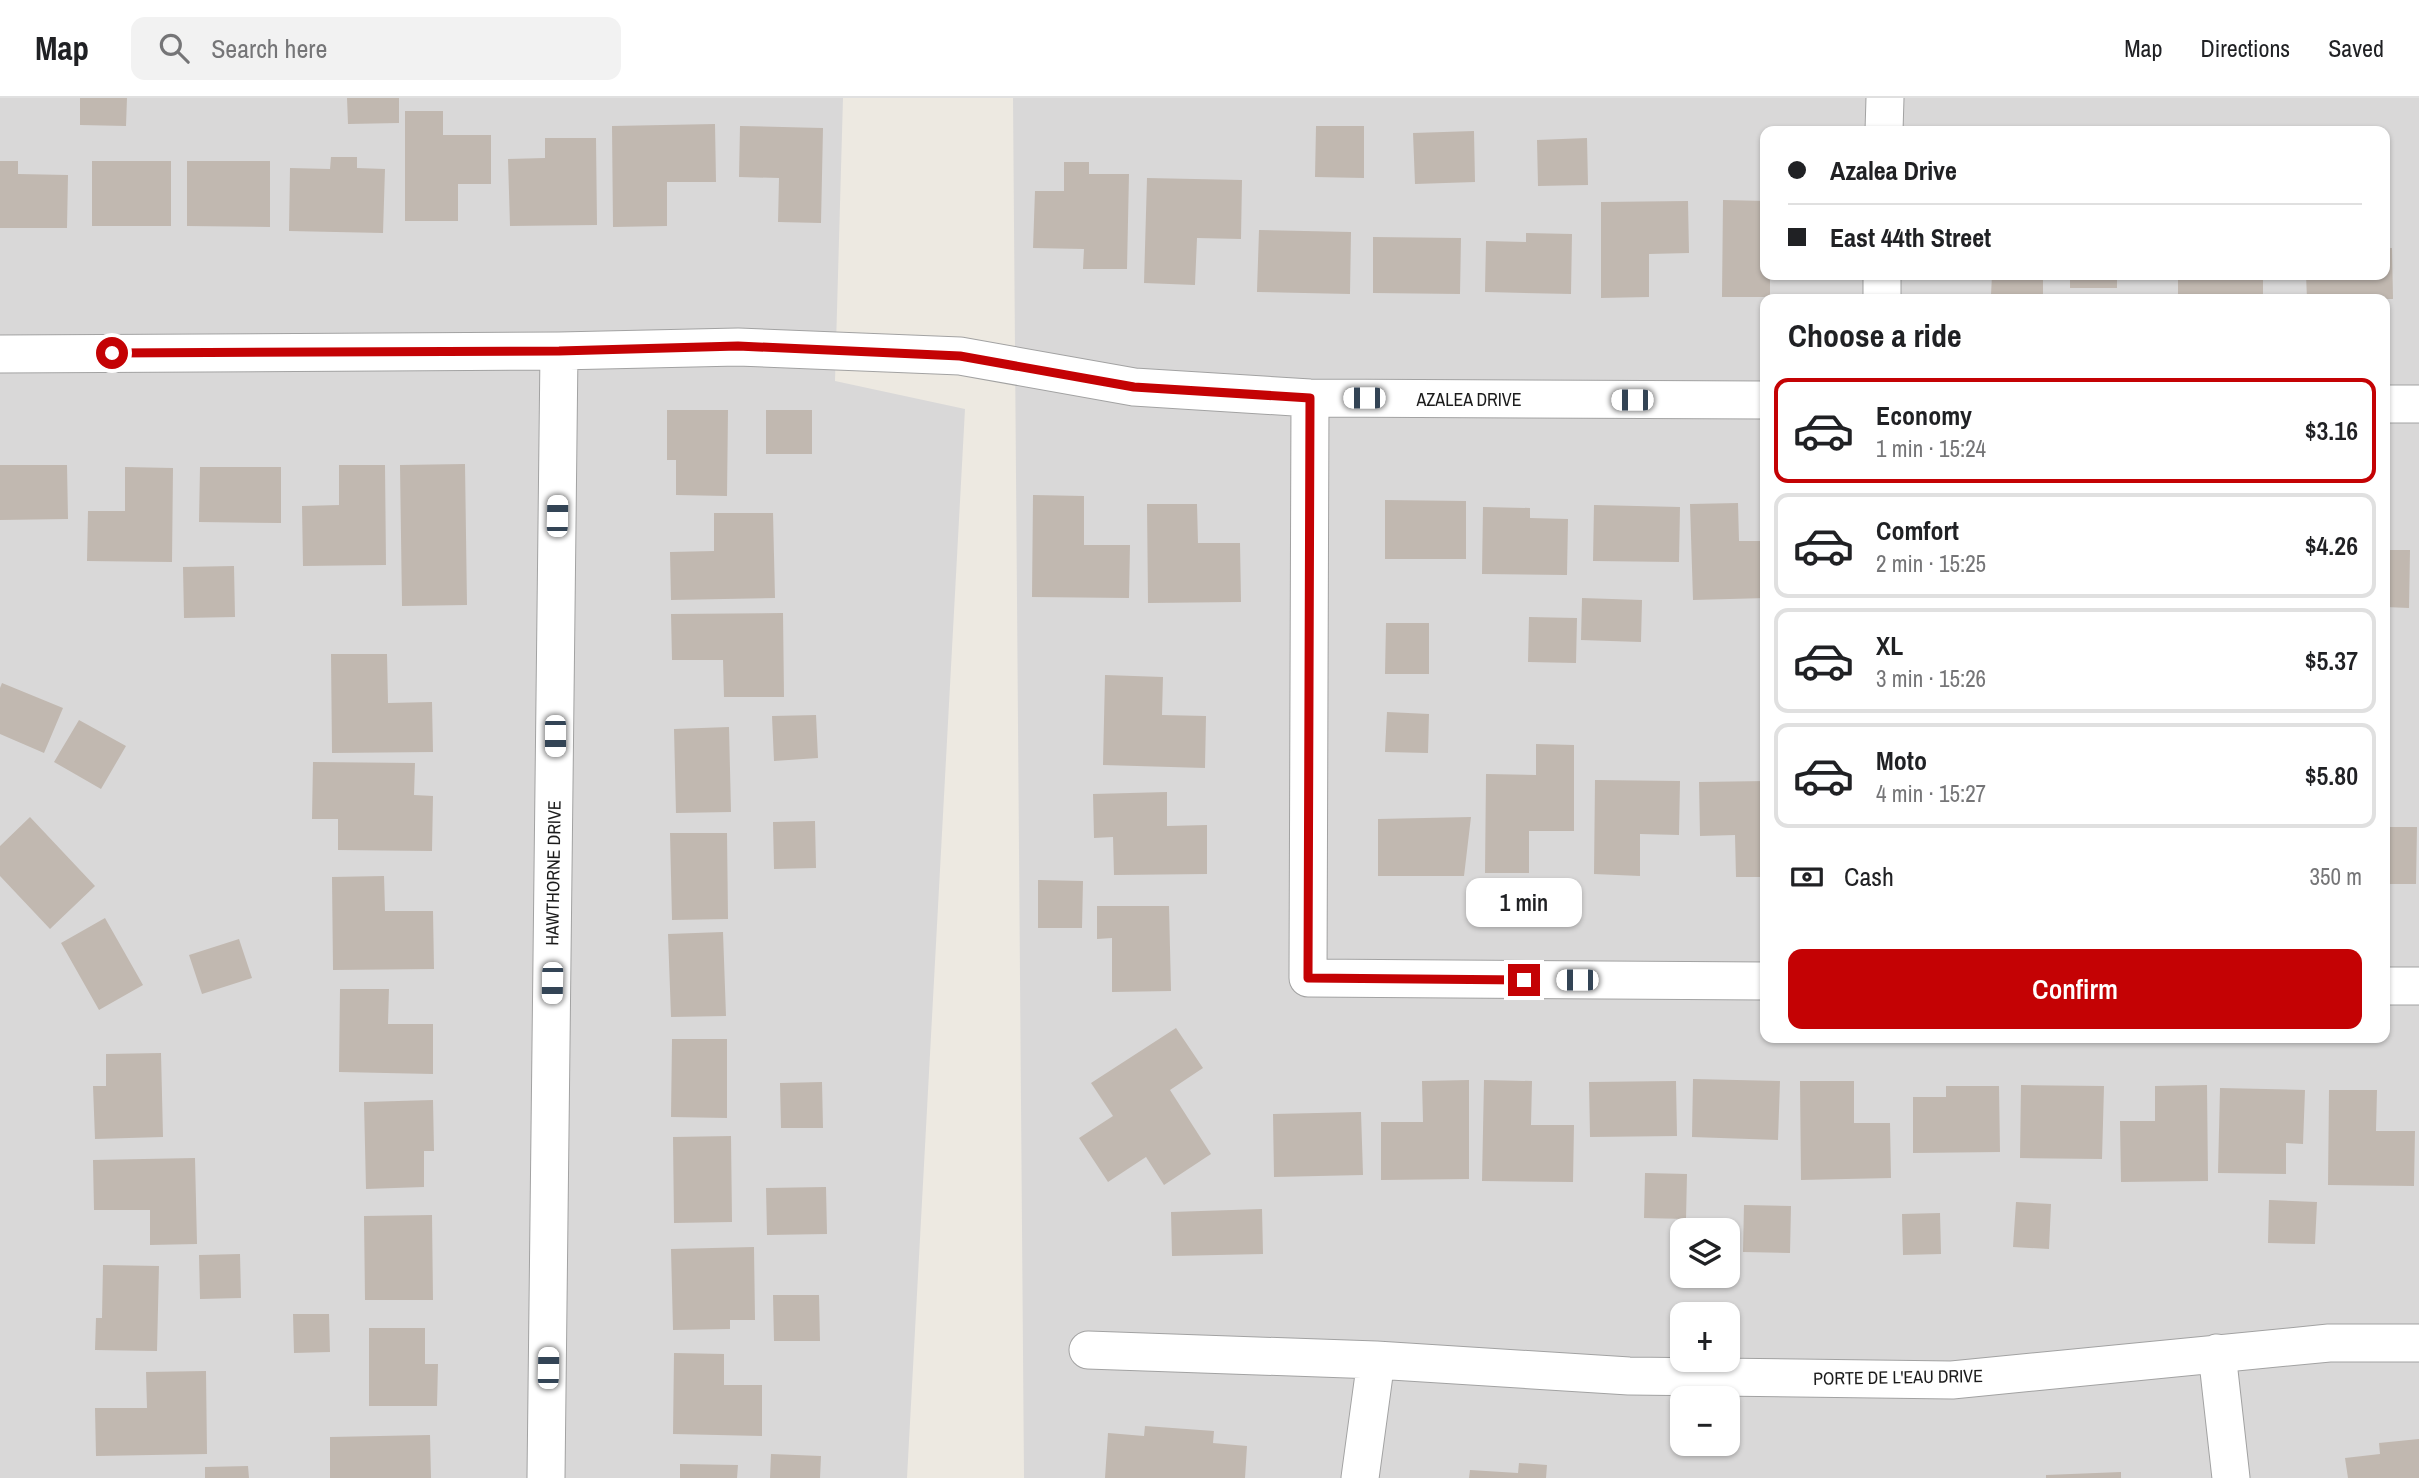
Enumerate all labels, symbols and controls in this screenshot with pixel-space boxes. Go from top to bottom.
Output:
search box [131,17,621,80]
text: Map [35,26,89,70]
icon: search [155,29,193,67]
text: Search here [211,31,327,66]
text: Map [2124,32,2162,64]
text: Directions [2200,32,2290,64]
text: Saved [2328,32,2384,64]
text: Azalea Drive [1830,153,1957,188]
text: East 44th Street [1830,220,1991,255]
text: Choose a ride [1788,314,1962,357]
route start [96,337,128,369]
street label: AZALEA DRIVE [1415,387,1522,412]
car [1344,388,1386,409]
car [1612,390,1654,411]
text: Economy [1876,398,1972,433]
icon: car [1792,399,1855,462]
text: $3.16 [2305,413,2358,448]
text: 1 min · 15:24 [1876,433,1986,464]
car [547,495,568,537]
text: Comfort [1876,513,1959,548]
icon: car [1792,514,1855,577]
text: $4.26 [2305,528,2358,563]
text: 2 min · 15:25 [1876,548,1986,579]
text: XL [1876,628,1903,663]
icon: car [1792,629,1855,692]
text: $5.37 [2305,643,2358,678]
text: 3 min · 15:26 [1876,663,1986,694]
car [545,715,566,757]
text: Moto [1876,743,1927,778]
icon: car [1792,744,1855,807]
text: $5.80 [2305,758,2358,793]
text: 4 min · 15:27 [1876,778,1986,809]
street label: HAWTHORNE DRIVE [539,800,567,946]
icon: cash [1788,858,1826,896]
text: Cash [1844,859,1894,894]
text: 350 m [2310,861,2362,892]
callout: 1 min [1466,878,1582,928]
text: 1 min [1500,887,1548,918]
button: Confirm [1788,949,2362,1029]
car [542,962,563,1004]
route end [1508,964,1540,996]
car [1557,970,1599,991]
map controls [1670,1218,1740,1456]
button: layers [1670,1218,1740,1288]
button: + [1670,1302,1740,1372]
car [538,1347,559,1389]
street label: PORTE DE L'EAU DRIVE [1813,1363,1983,1391]
button: − [1670,1386,1740,1456]

